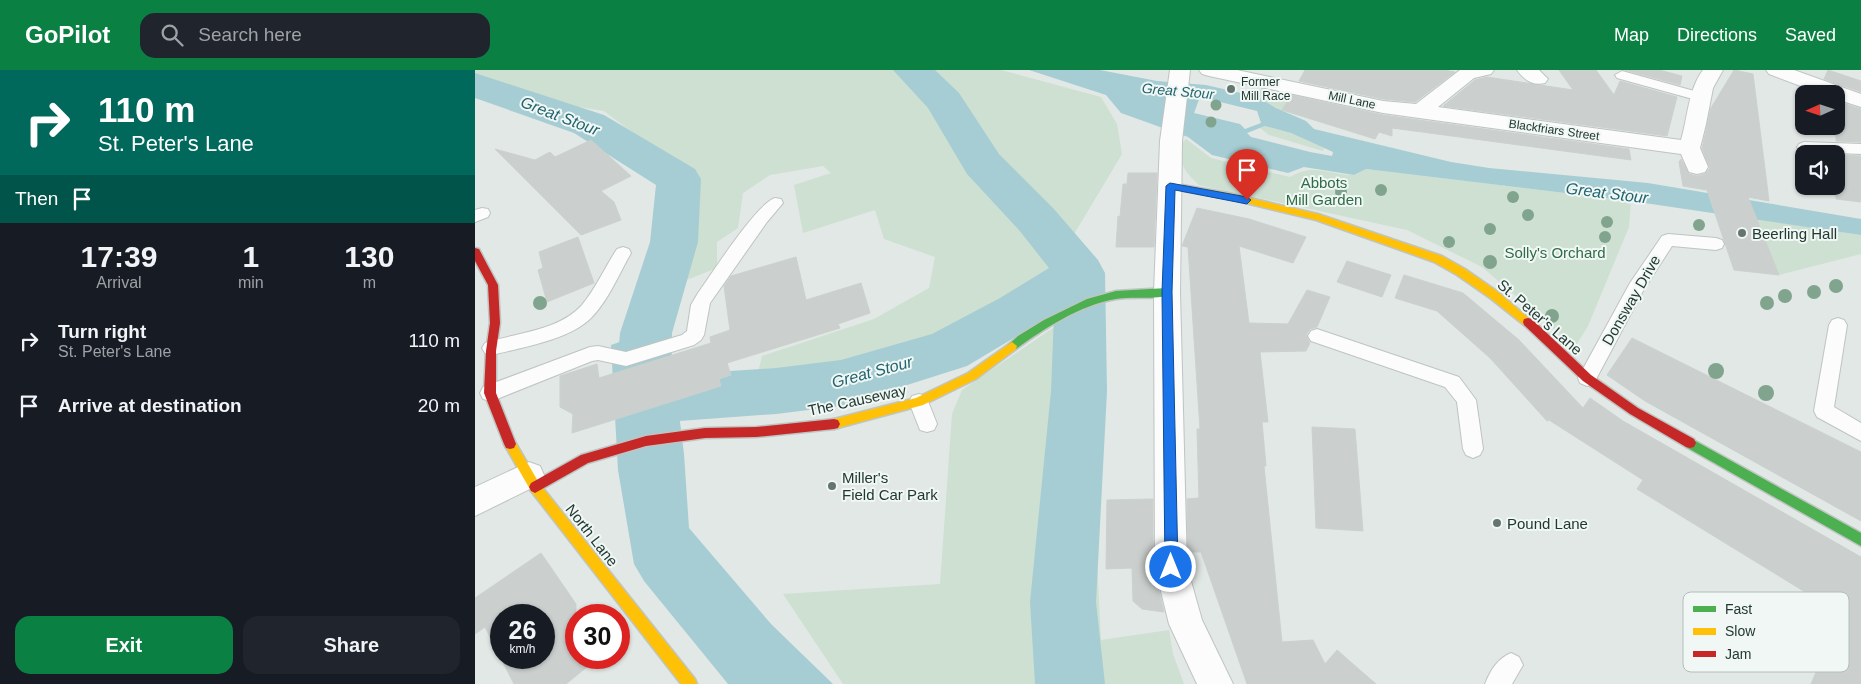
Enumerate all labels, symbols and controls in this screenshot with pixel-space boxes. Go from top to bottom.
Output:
search box [140,13,490,58]
text: GoPilot [25,21,110,48]
icon: search [158,21,186,49]
text: Search here [198,24,302,45]
text: Map [1614,25,1649,45]
text: Directions [1677,25,1757,45]
text: Saved [1785,25,1836,45]
place label: Former Mill Race [1241,75,1291,103]
water label: Great Stour [1141,80,1216,102]
marker: Former Mill Race [1225,83,1237,95]
north arrow [1795,85,1845,135]
map controls [1795,85,1845,195]
street label: Mill Lane [1327,88,1377,112]
icon: right [15,90,80,155]
text: 110 m [98,90,195,129]
water label: Great Stour [518,93,602,139]
street label: Blackfriars Street [1508,117,1601,143]
text: St. Peter's Lane [98,131,254,156]
button: sound [1795,145,1845,195]
pin [1226,149,1268,200]
icon: arrive [1233,156,1261,184]
park label: Abbots Mill Garden [1286,174,1362,208]
water label: Great Stour [1565,180,1650,207]
icon: arrive [68,185,96,213]
text: Then [15,188,58,209]
place label: Beerling Hall [1752,225,1837,242]
marker: Beerling Hall [1736,227,1748,239]
text: 17:39 [81,240,157,273]
text: 1 [242,240,259,273]
text: 130 [344,240,394,273]
park label: Solly's Orchard [1504,244,1606,261]
street label: Donsway Drive [1598,252,1664,348]
text: Arrival [96,274,142,291]
text: min [238,274,264,291]
text: m [363,274,376,291]
street label: St. Peter's Lane [1494,276,1586,358]
text: Turn right [58,321,146,342]
icon: right [15,327,43,355]
text: 110 m [409,330,460,351]
text: St. Peter's Lane [58,343,171,360]
water label: Great Stour [830,353,915,391]
street label: The Causeway [806,381,908,419]
icon: arrive [15,392,43,420]
text: Arrive at destination [58,395,242,416]
text: 20 m [418,395,460,416]
place label: Miller's Field Car Park [842,469,938,503]
marker: Miller's Field Car Park [826,480,838,492]
street label: North Lane [562,501,622,569]
place label: Pound Lane [1507,515,1588,532]
marker: Pound Lane [1491,517,1503,529]
position arrow [1144,540,1196,592]
legend [1683,592,1849,672]
text: Fast [1725,601,1752,617]
speed limit sign: 30 [565,604,630,669]
button: Exit [15,616,233,674]
button: Share [243,616,460,674]
text: 26 [509,616,536,644]
text: Slow [1725,623,1756,639]
text: km/h [509,642,536,656]
text: Jam [1725,646,1751,662]

